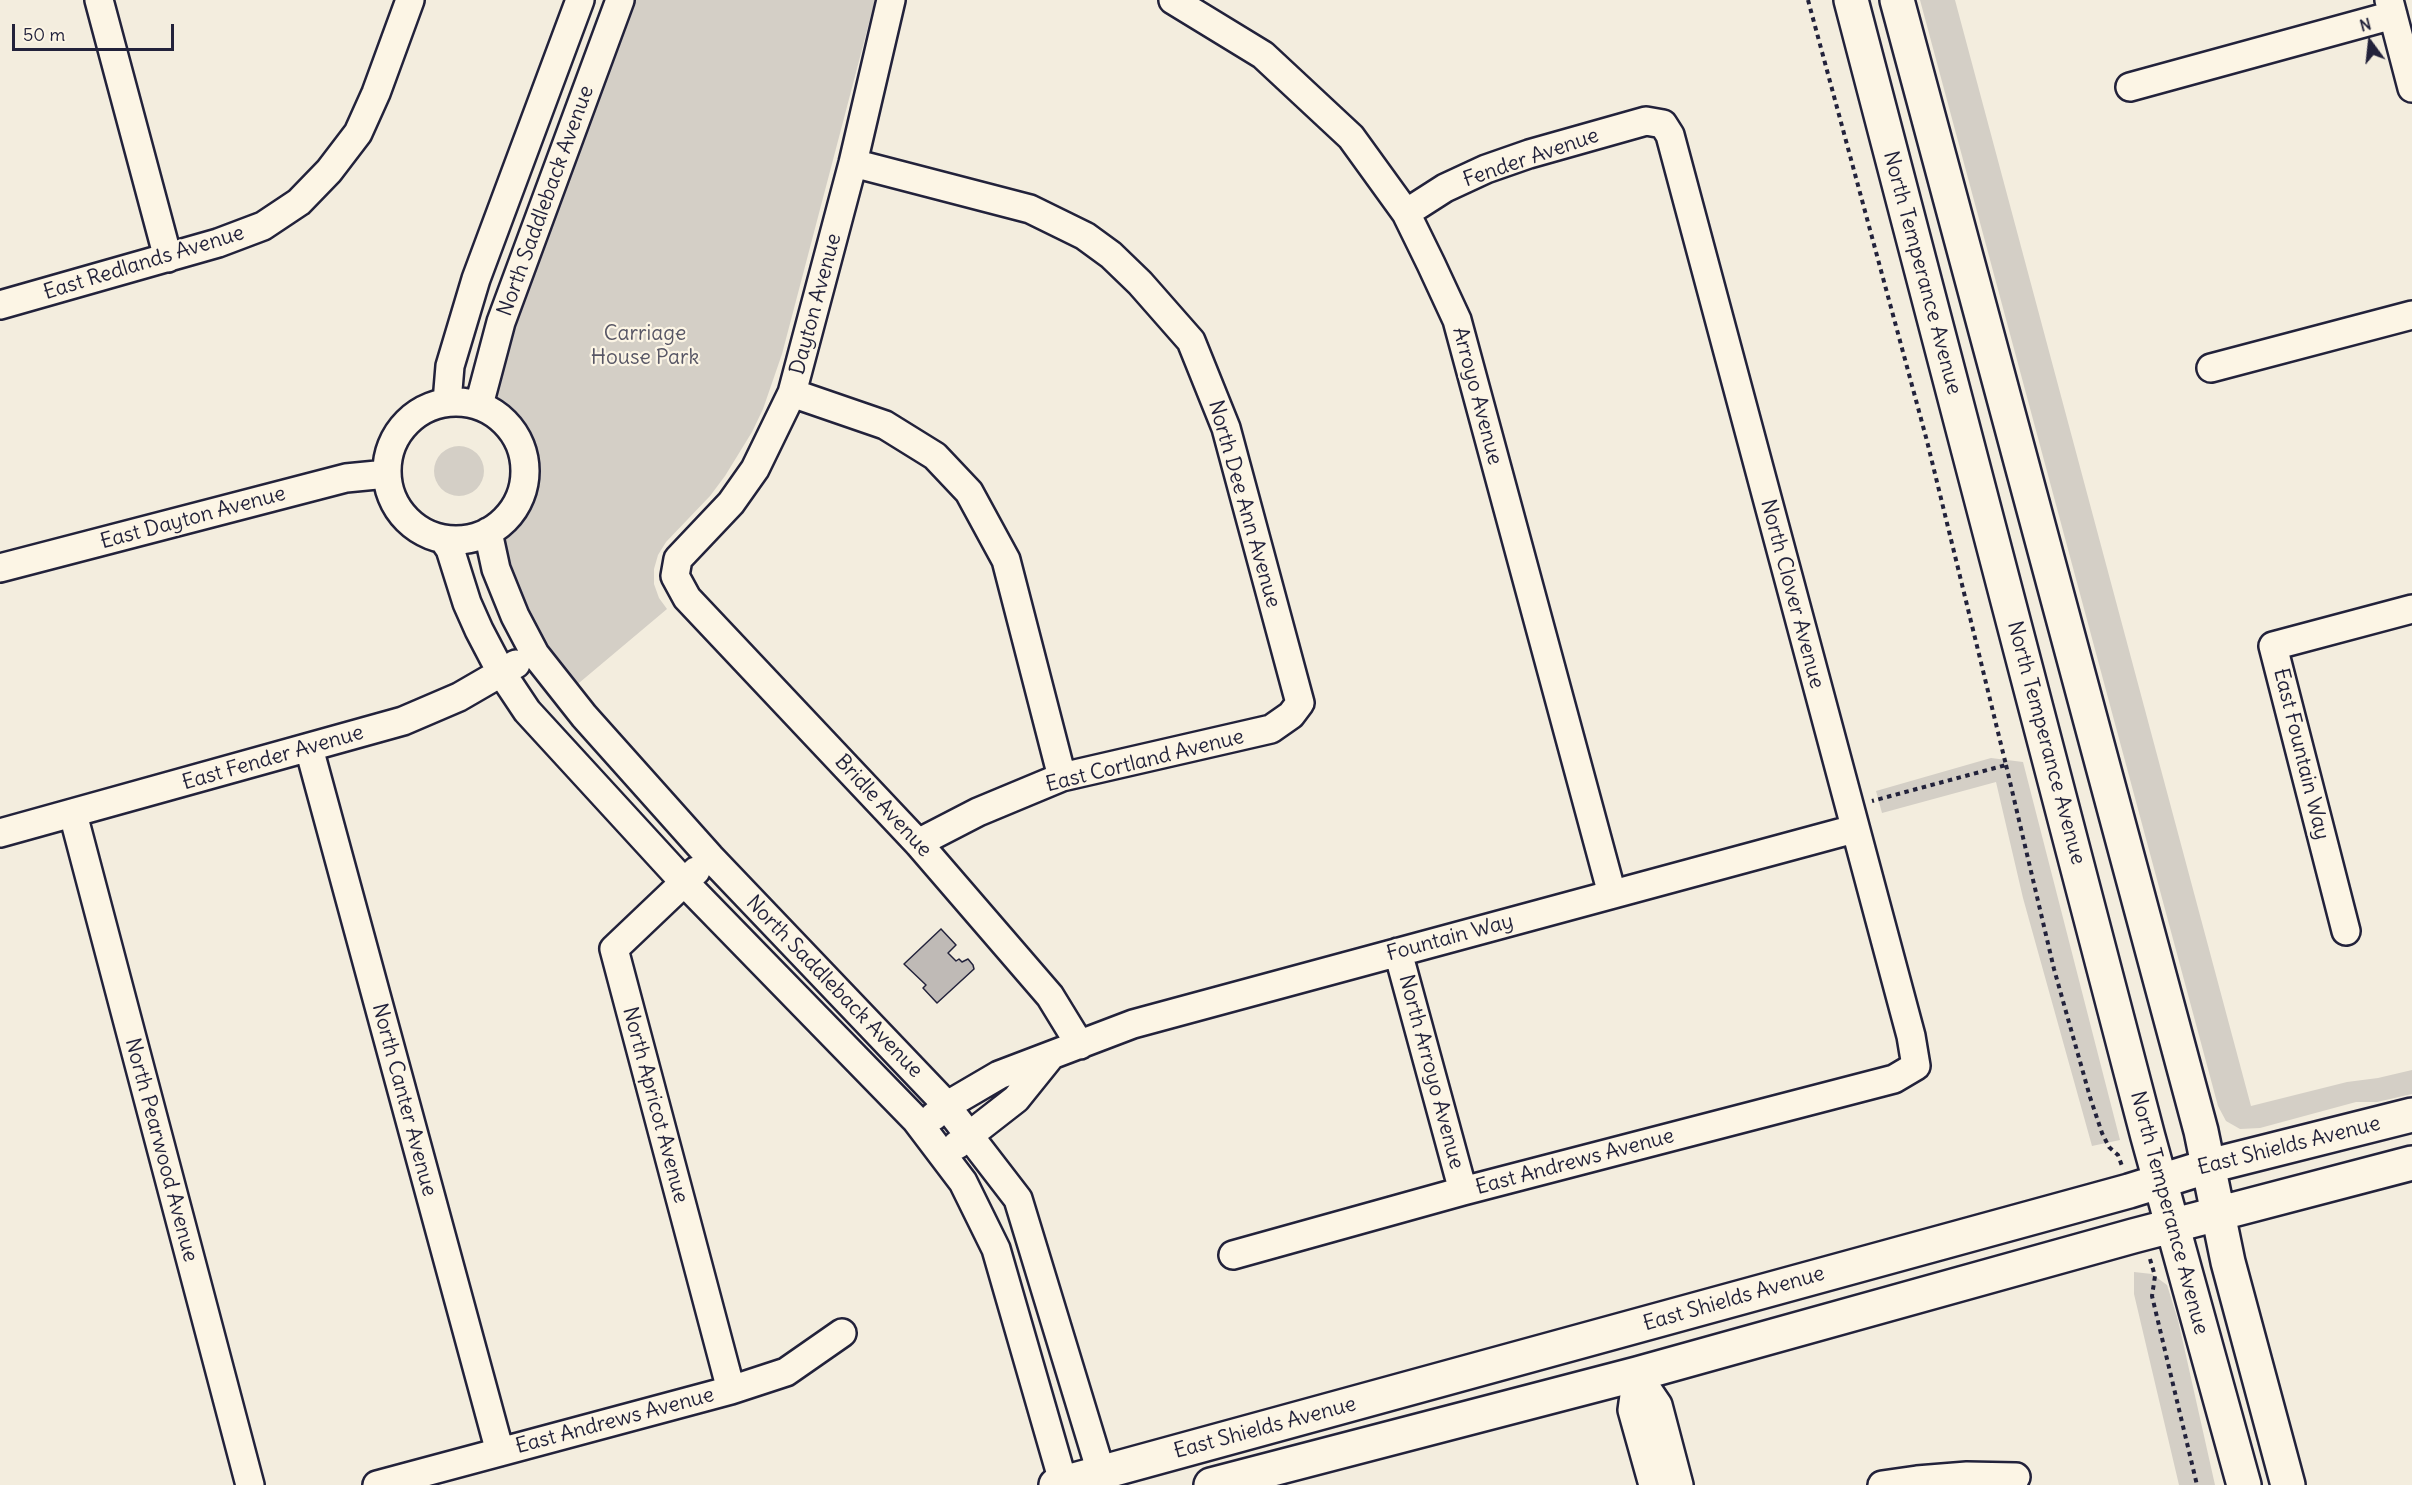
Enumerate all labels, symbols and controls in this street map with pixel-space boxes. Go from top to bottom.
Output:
scale bar [15,12,177,50]
north arrow [2340,12,2400,72]
text: N [2357,14,2373,36]
text: 50 m [23,23,65,46]
street label: North Saddleback Avenue [493,82,599,320]
street label: Fender Avenue [1460,123,1602,193]
street label: North Temperance Avenue [1877,149,1967,397]
street label: East Redlands Avenue [41,220,247,306]
street label: Dayton Avenue [785,231,847,377]
park label: Carriage House Park [591,321,699,371]
street label: Arroyo Avenue [1447,324,1507,468]
street label: North Dee Ann Avenue [1202,397,1286,611]
street label: East Dayton Avenue [98,481,288,555]
street label: North Clover Avenue [1755,497,1829,691]
street label: North Temperance Avenue [2001,619,2091,867]
street label: East Fountain Way [2268,666,2334,842]
street label: East Fender Avenue [179,720,367,796]
street label: East Cortland Avenue [1043,724,1247,798]
street label: Bridle Avenue [829,750,937,862]
street label: North Saddleback Avenue [740,891,928,1083]
street label: Fountain Way [1384,909,1516,967]
street label: North Arroyo Avenue [1393,972,1469,1172]
street label: North Canter Avenue [366,1001,442,1199]
street label: North Apricot Avenue [617,1004,693,1206]
street label: North Pearwood Avenue [119,1035,203,1265]
street label: North Temperance Avenue [2124,1089,2214,1337]
street label: East Shields Avenue [2195,1111,2383,1181]
street label: East Andrews Avenue [1473,1123,1677,1201]
street label: East Shields Avenue [1640,1261,1828,1337]
street label: East Andrews Avenue [513,1382,717,1460]
street label: East Shields Avenue [1171,1392,1359,1464]

